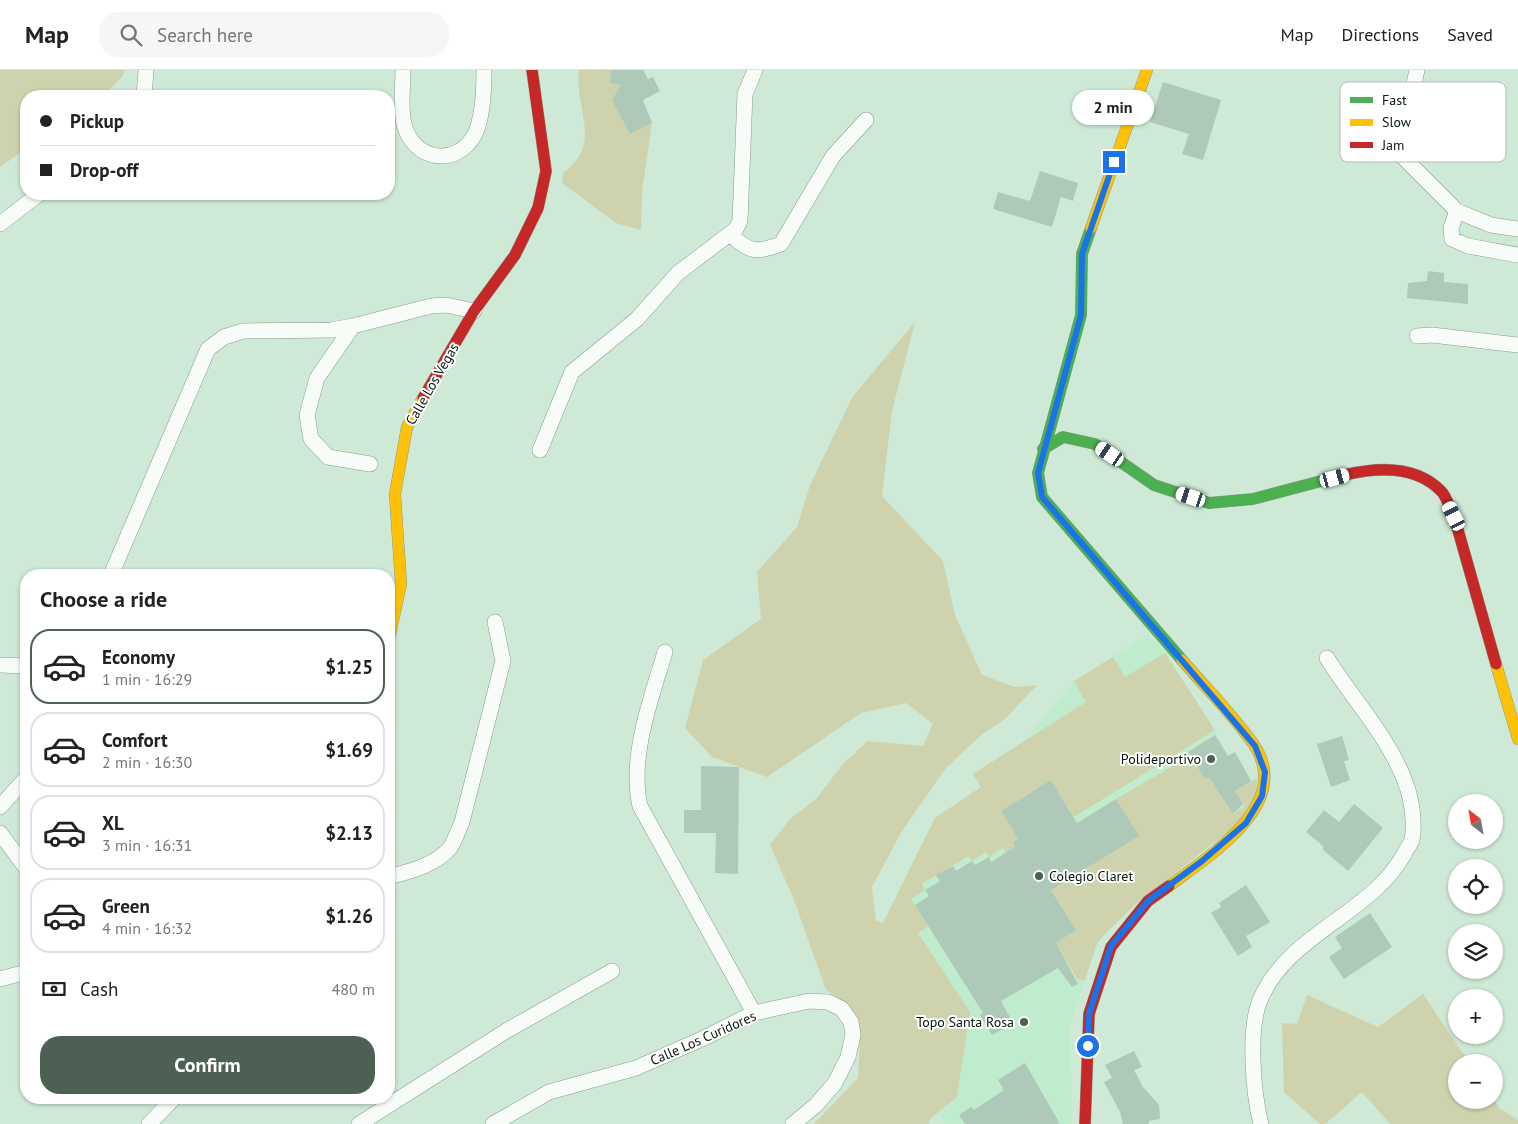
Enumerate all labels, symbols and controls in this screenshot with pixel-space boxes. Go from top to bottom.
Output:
search box [99,12,449,57]
text: Map [25,19,69,50]
icon: search [117,21,145,49]
text: Search here [157,23,253,47]
text: Map [1281,23,1313,46]
text: Directions [1341,23,1419,46]
text: Saved [1447,23,1493,46]
legend [1340,82,1506,162]
callout: 2 min [1073,89,1155,124]
text: Fast [1382,91,1407,109]
text: 2 min [1093,97,1133,117]
text: Pickup [70,109,124,133]
text: Slow [1382,113,1412,131]
text: Jam [1381,136,1404,154]
route end [1103,151,1125,173]
text: Drop-off [70,158,138,182]
street label: Calle Los Vegas [401,340,463,428]
car [1093,439,1126,469]
car [1318,467,1351,489]
car [1174,485,1207,509]
car [1440,499,1467,533]
text: Choose a ride [40,585,167,613]
icon: car [42,644,87,689]
text: Economy [102,645,175,669]
text: $1.25 [325,655,373,679]
text: 1 min · 16:29 [102,669,192,689]
icon: car [42,727,87,772]
text: Comfort [102,728,168,752]
text: $1.69 [325,738,373,762]
place label: Polideportivo [1121,750,1201,768]
text: 2 min · 16:30 [102,752,192,772]
marker: Polideportivo [1205,753,1217,765]
north arrow [1448,794,1502,849]
map controls [1448,794,1503,1109]
icon: car [42,810,87,855]
text: XL [102,811,124,835]
text: $2.13 [325,821,373,845]
text: 3 min · 16:31 [102,835,192,855]
button: locate [1448,859,1503,914]
place label: Colegio Claret [1049,867,1133,885]
marker: Colegio Claret [1033,870,1045,882]
icon: car [42,893,87,938]
text: Green [102,894,150,918]
text: $1.26 [325,904,373,928]
text: 4 min · 16:32 [102,918,192,938]
button: layers [1448,924,1503,979]
icon: cash [40,975,68,1003]
text: Cash [80,977,118,1001]
text: 480 m [332,979,375,999]
button: + [1448,989,1503,1044]
street label: Calle Los Curidores [647,1007,759,1069]
place label: Topo Santa Rosa [916,1013,1014,1031]
marker: Topo Santa Rosa [1018,1016,1030,1028]
route start [1077,1035,1099,1057]
button: Confirm [40,1036,375,1094]
button: − [1448,1054,1503,1109]

